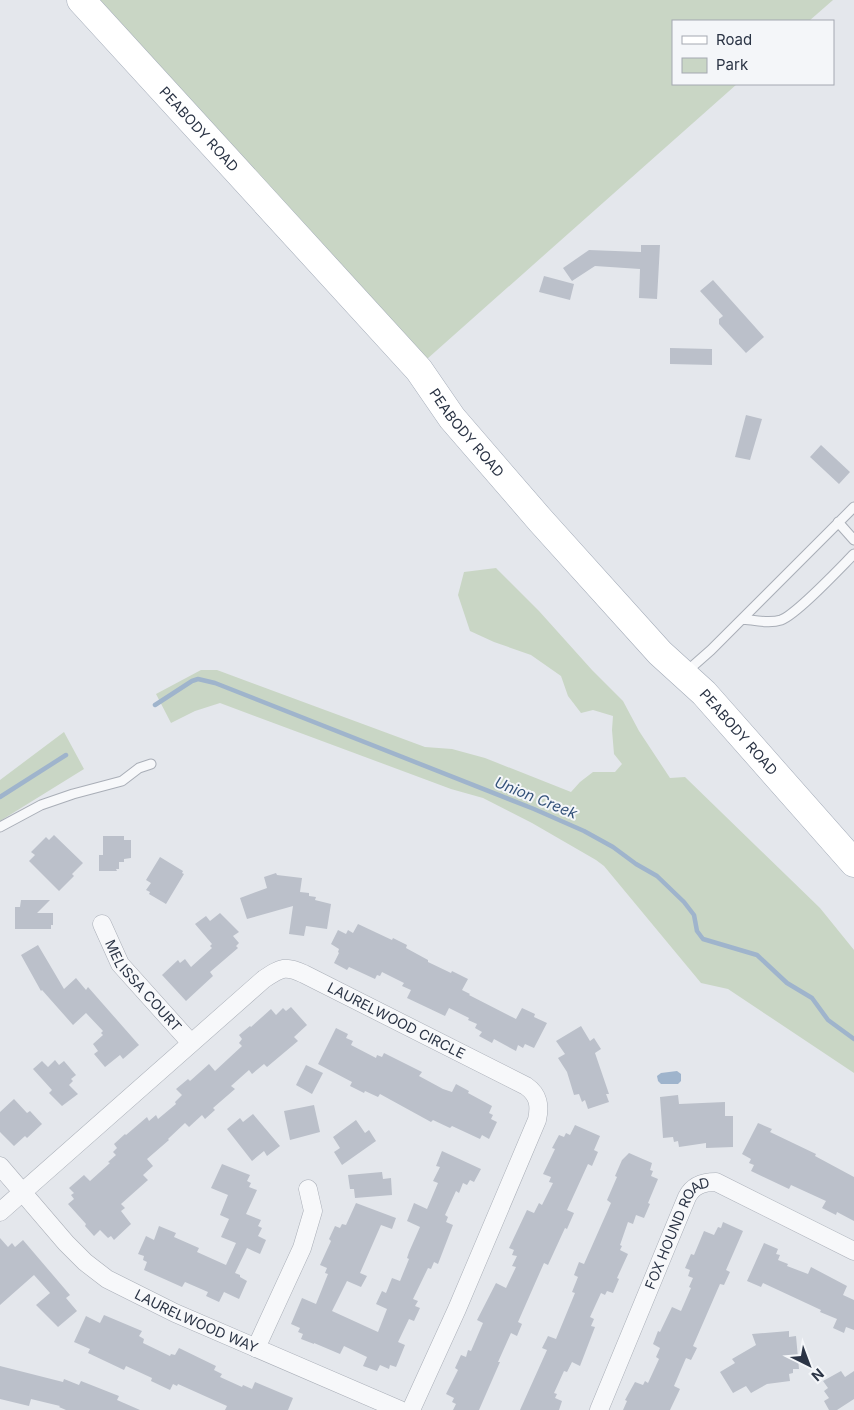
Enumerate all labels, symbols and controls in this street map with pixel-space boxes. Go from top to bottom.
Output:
legend [672,20,834,85]
text: Road [716,30,752,49]
text: Park [716,55,749,74]
street label: PEABODY ROAD [156,83,242,175]
street label: PEABODY ROAD [426,385,508,480]
street label: PEABODY ROAD [697,685,781,778]
water label: Union Creek [492,772,581,823]
street label: MELISSA COURT [102,937,185,1035]
street label: LAURELWOOD CIRCLE [325,978,468,1062]
street label: FOX HOUND ROAD [641,1173,711,1292]
street label: LAURELWOOD WAY [132,1285,261,1356]
north arrow [784,1340,834,1390]
text: N [808,1365,828,1385]

